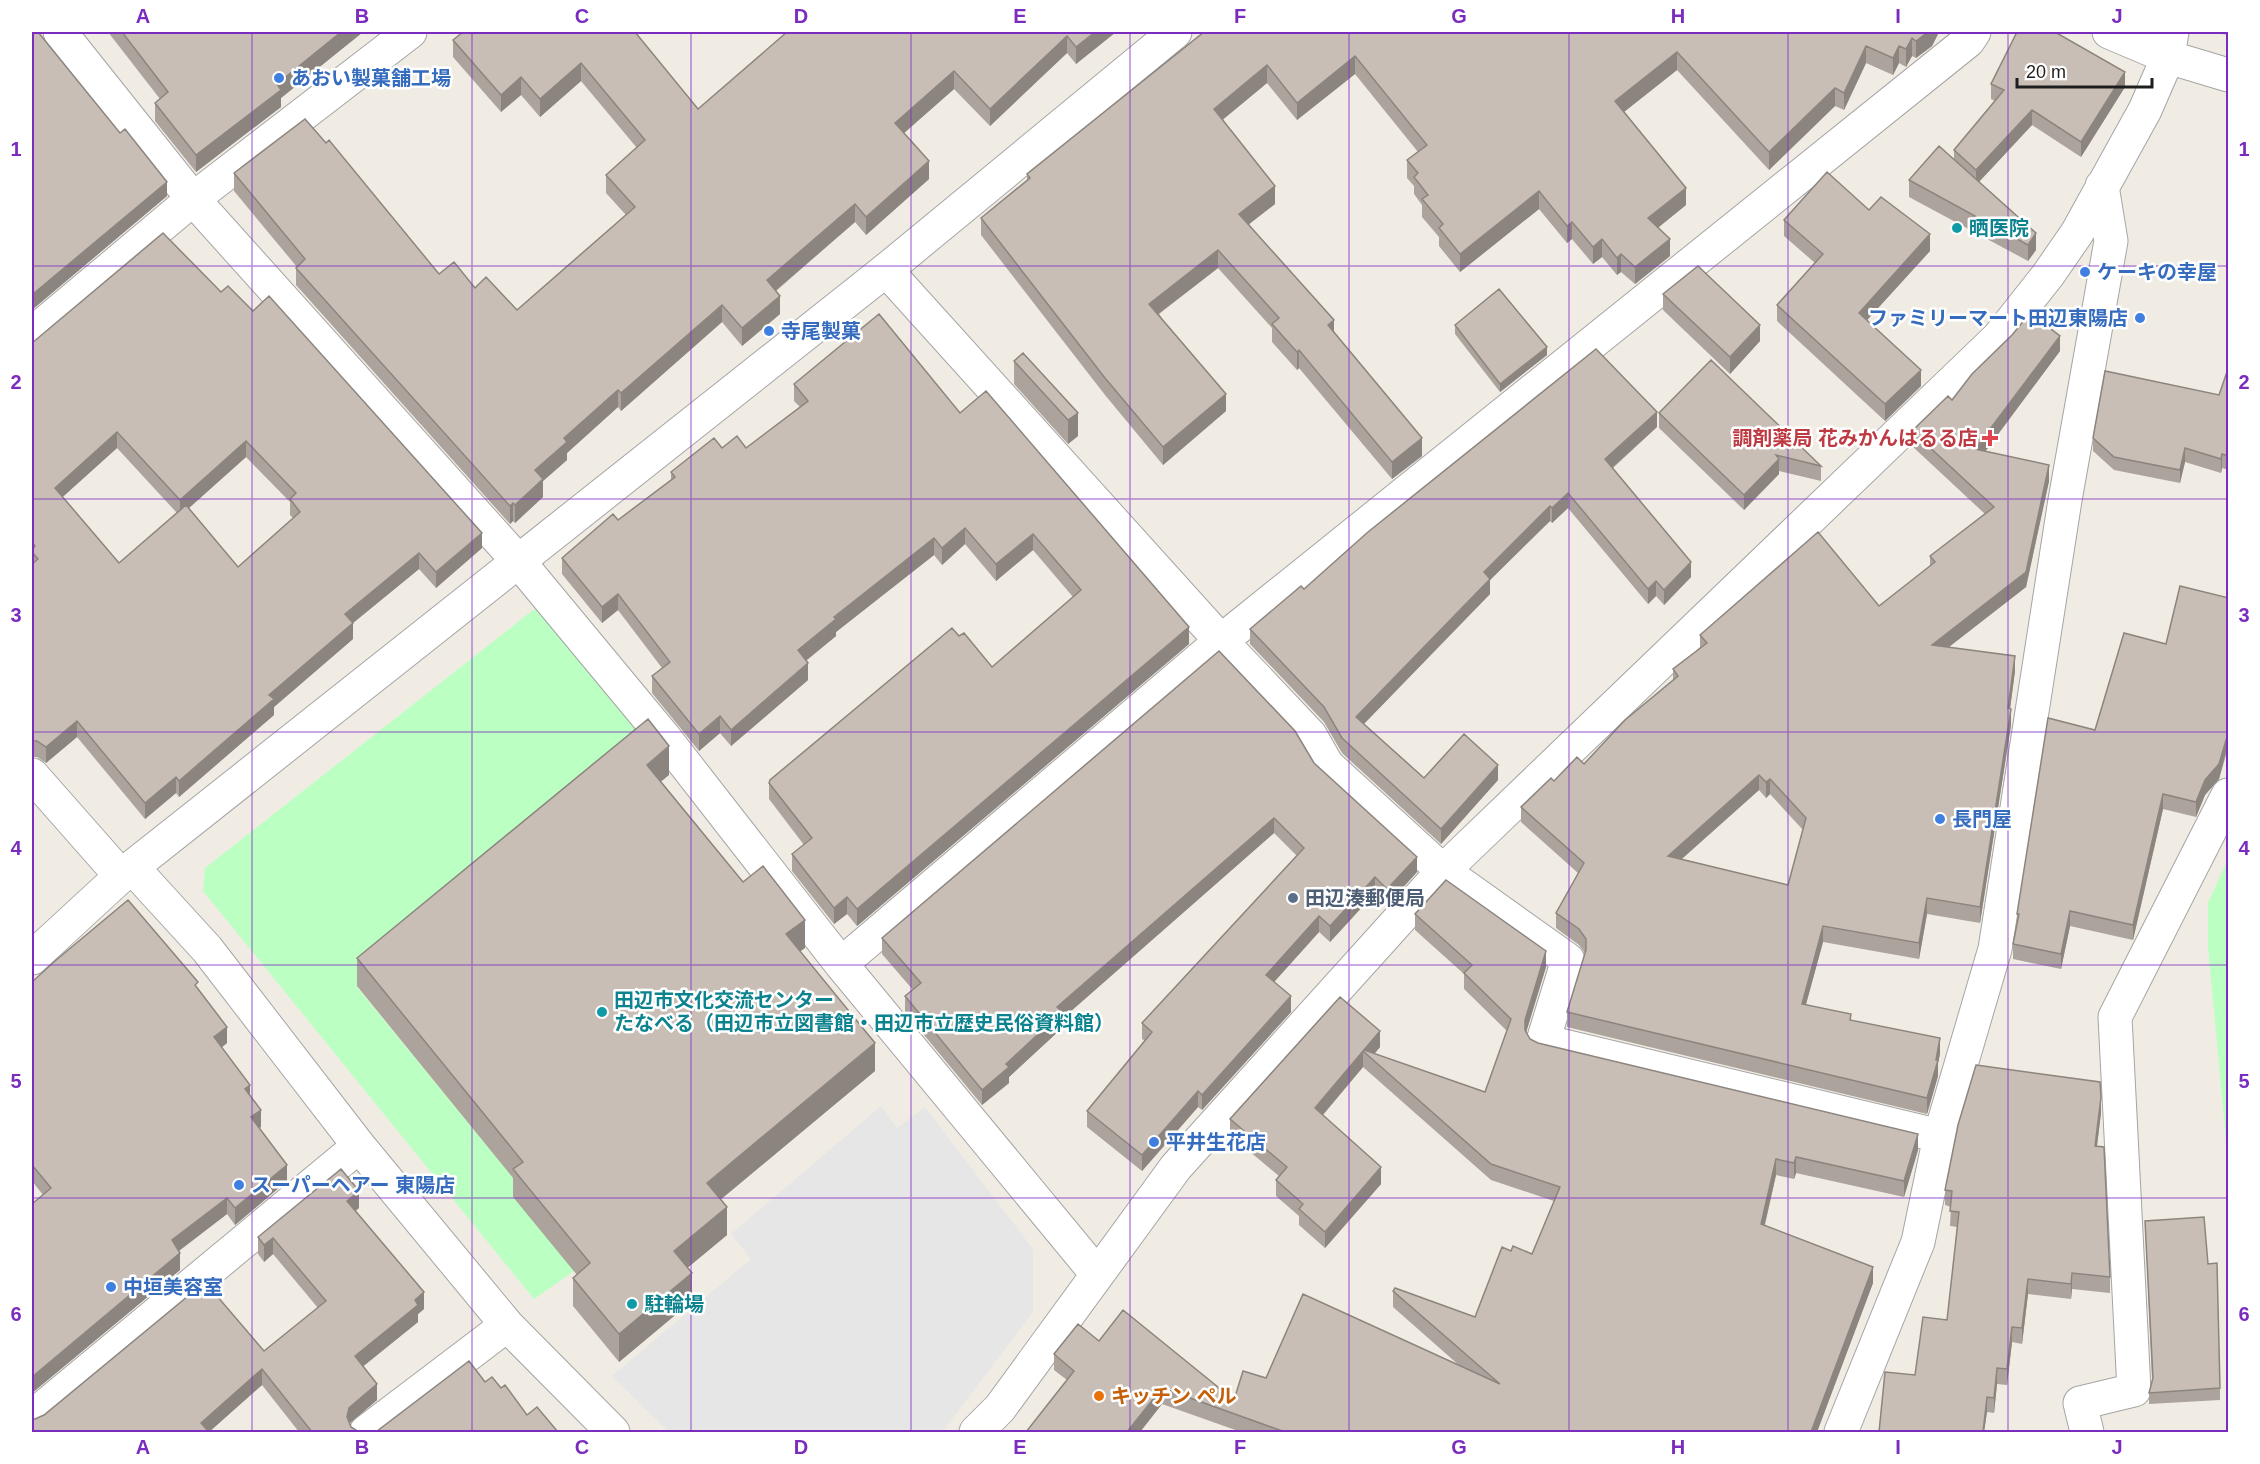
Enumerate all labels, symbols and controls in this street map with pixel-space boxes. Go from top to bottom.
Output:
text: A [136,5,150,27]
text: B [355,5,369,27]
text: C [575,5,589,27]
text: D [794,5,808,27]
text: E [1013,5,1027,27]
text: F [1234,5,1246,27]
text: G [1451,5,1467,27]
text: H [1671,5,1685,27]
text: I [1895,5,1901,27]
text: J [2111,5,2123,27]
scale bar [2017,51,2152,89]
text: 20 m [2026,62,2066,82]
place label: あおい製菓舗工場 [291,67,451,89]
marker: あおい製菓舗工場 [272,71,286,85]
text: 1 [10,138,22,160]
text: 1 [2238,138,2250,160]
place label: 晒医院 [1969,217,2029,239]
marker: 晒医院 [1950,221,1964,235]
place label: ケーキの幸屋 [2097,261,2217,283]
marker: ケーキの幸屋 [2078,265,2092,279]
place label: ファミリーマート田辺東陽店 [1868,307,2128,329]
marker: ファミリーマート田辺東陽店 [2133,311,2147,325]
place label: 寺尾製菓 [781,320,861,342]
marker: 寺尾製菓 [762,324,776,338]
text: 2 [10,371,22,393]
text: 2 [2238,371,2250,393]
place label: 調剤薬局 花みかんはるる店 [1732,427,1978,449]
marker: 調剤薬局 花みかんはるる店 [1983,431,1997,445]
text: 3 [10,604,22,626]
text: 3 [2238,604,2250,626]
place label: 長門屋 [1952,808,2012,830]
marker: 長門屋 [1933,812,1947,826]
text: 4 [10,837,22,859]
text: 4 [2238,837,2250,859]
place label: 田辺湊郵便局 [1305,887,1425,909]
marker: 田辺湊郵便局 [1286,891,1300,905]
place label: 田辺市文化交流センター たなべる（田辺市立図書館・田辺市立歴史民俗資料館） [614,989,1114,1034]
marker: 田辺市文化交流センター たなべる（田辺市立図書館・田辺市立歴史民俗資料館） [595,1005,609,1019]
text: 5 [10,1070,22,1092]
text: 5 [2238,1070,2250,1092]
place label: 平井生花店 [1166,1131,1266,1153]
marker: 平井生花店 [1147,1135,1161,1149]
place label: スーパーヘアー 東陽店 [251,1174,455,1196]
marker: スーパーヘアー 東陽店 [232,1178,246,1192]
place label: 中垣美容室 [123,1276,223,1298]
marker: 中垣美容室 [104,1280,118,1294]
place label: 駐輪場 [644,1293,704,1315]
marker: 駐輪場 [625,1297,639,1311]
text: 6 [10,1303,22,1325]
text: 6 [2238,1303,2250,1325]
place label: キッチン ペル [1111,1385,1237,1407]
marker: キッチン ペル [1092,1389,1106,1403]
text: A [136,1436,150,1458]
text: B [355,1436,369,1458]
text: C [575,1436,589,1458]
text: D [794,1436,808,1458]
text: E [1013,1436,1027,1458]
text: F [1234,1436,1246,1458]
text: G [1451,1436,1467,1458]
text: H [1671,1436,1685,1458]
text: I [1895,1436,1901,1458]
text: J [2111,1436,2123,1458]

